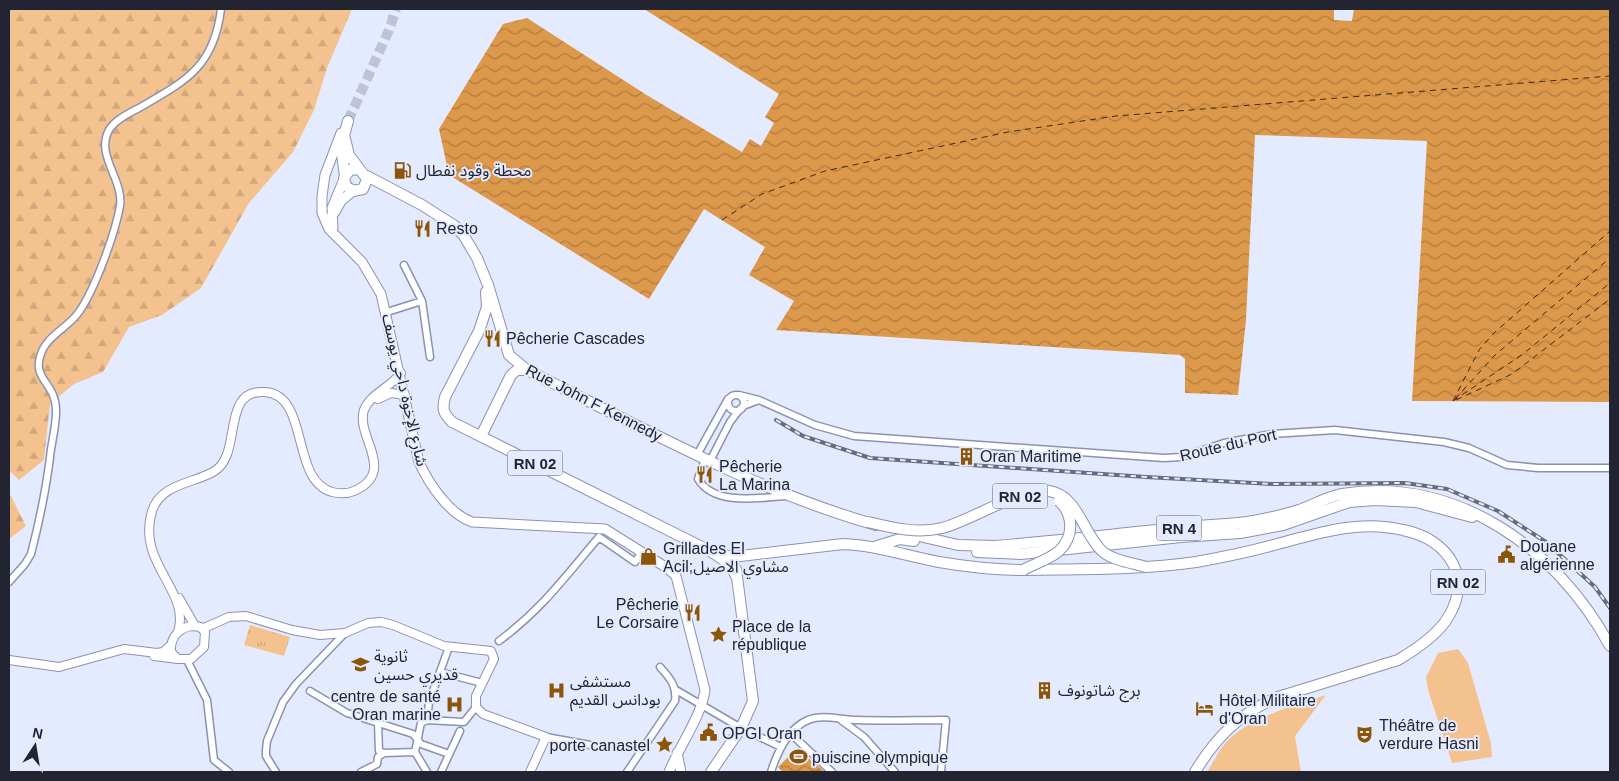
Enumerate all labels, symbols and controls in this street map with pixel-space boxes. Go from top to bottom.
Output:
fuel station icon: محطة وقود نفطال [392,160,412,180]
place label: محطة وقود نفطال [416,162,531,181]
restaurant icon: Resto [412,218,432,238]
place label: Resto [436,220,478,237]
street label: شارع الإخوة داحي يوسف [375,312,431,469]
restaurant icon: Pêcherie Cascades [482,328,502,348]
place label: Pêcherie Cascades [506,330,645,347]
street label: Rue John F Kennedy [523,361,665,445]
street label: Route du Port [1178,425,1279,464]
building icon: Oran Maritime [956,446,976,466]
place label: Oran Maritime [980,448,1081,465]
road number: RN 02 [508,450,562,476]
place label: Pêcherie La Marina [719,458,790,493]
restaurant icon: Pêcherie La Marina [695,465,715,485]
road number: RN 02 [992,484,1048,508]
road number: RN 4 [1156,516,1202,540]
place label: Douane algérienne [1520,538,1595,573]
place label: Grillades El Acil;مشاوي الاصيل [663,540,789,578]
public building icon: Douane algérienne [1496,545,1516,565]
shop icon: Grillades El Acil;مشاوي الاصيل [639,547,659,567]
road number: RN 02 [1430,570,1486,594]
place label: Pêcherie Le Corsaire [596,596,679,631]
restaurant icon: Pêcherie Le Corsaire [683,603,703,623]
place label: Place de la république [732,618,811,653]
place icon: Place de la république [708,625,728,645]
place label: ثانوية قديري حسين [374,648,458,686]
school or university icon: ثانوية قديري حسين [350,655,370,675]
place label: مستشفى بودانس القديم [570,673,661,712]
hospital icon: مستشفى بودانس القديم [546,680,566,700]
building icon: برج شاتونوف [1034,680,1054,700]
place label: برج شاتونوف [1058,682,1140,703]
place label: centre de santé Oran marine [331,688,441,723]
place label: Hôtel Militaire d'Oran [1219,692,1316,727]
hospital icon: centre de santé Oran marine [445,695,465,715]
hotel icon: Hôtel Militaire d'Oran [1195,699,1215,719]
place label: Théâtre de verdure Hasni [1379,717,1479,752]
north arrow [10,721,60,771]
public building icon: OPGI Oran [698,723,718,743]
text: N [31,724,44,742]
theatre icon: Théâtre de verdure Hasni [1355,724,1375,744]
place label: OPGI Oran [722,725,802,742]
place icon: porte canastel [654,735,674,755]
place label: porte canastel [549,737,650,754]
sports icon: puiscine olympique [788,747,808,767]
place label: puiscine olympique [812,749,948,766]

